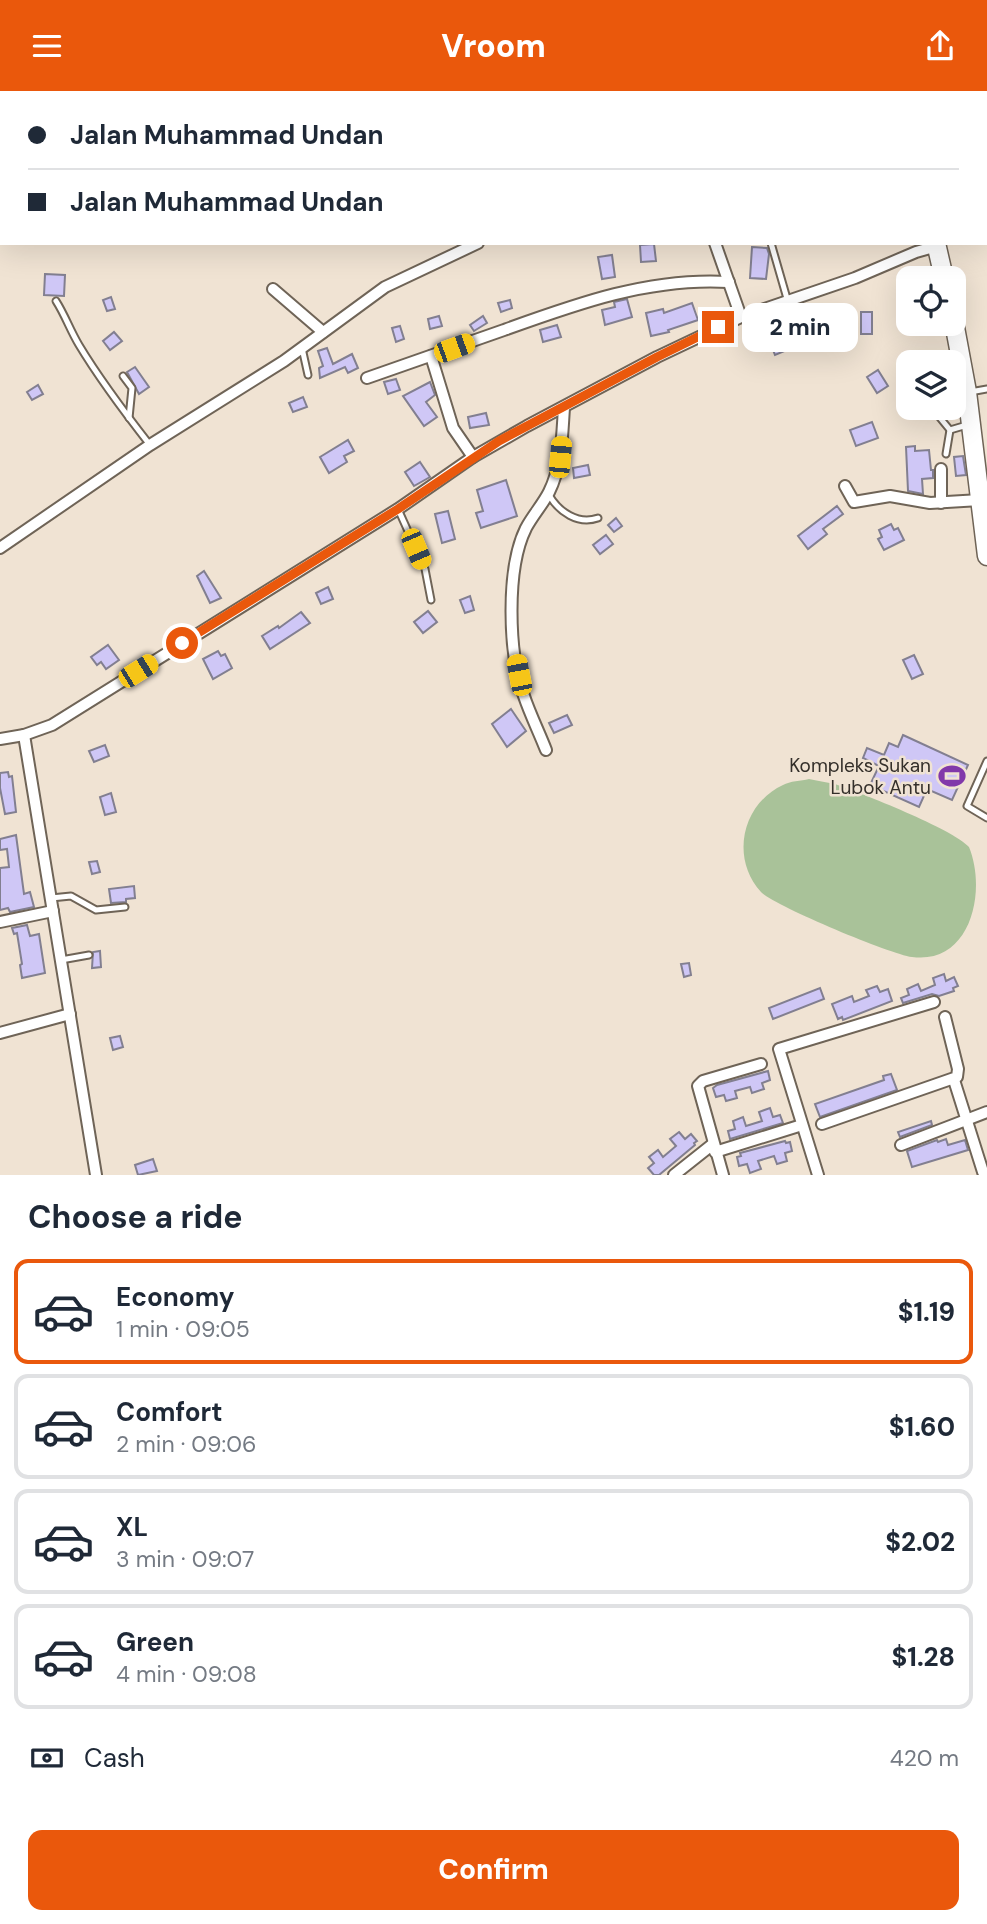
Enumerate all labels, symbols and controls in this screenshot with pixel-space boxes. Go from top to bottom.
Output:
text: Vroom [441,25,546,67]
icon: menu [28,27,66,65]
icon: share [921,27,959,65]
text: Jalan Muhammad Undan [70,118,383,152]
text: Jalan Muhammad Undan [70,185,383,219]
map controls [896,266,966,420]
button: locate [896,266,966,336]
callout: 2 min [742,303,858,351]
route end [702,311,734,343]
text: 2 min [769,312,831,342]
car [431,331,478,365]
button: layers [896,350,966,420]
car [548,435,573,479]
car [399,526,434,572]
route start [166,627,198,659]
car [115,651,162,691]
car [505,652,534,698]
place label: Kompleks Sukan Lubok Antu [789,753,931,800]
sports icon: Kompleks Sukan Lubok Antu [937,761,967,791]
text: Choose a ride [28,1196,243,1238]
icon: car [32,1280,95,1343]
text: Economy [116,1280,234,1314]
text: $1.19 [898,1295,955,1329]
text: 1 min · 09:05 [116,1314,250,1344]
icon: car [32,1395,95,1458]
text: Comfort [116,1395,222,1429]
text: $1.60 [889,1410,955,1444]
text: 2 min · 09:06 [116,1429,256,1459]
icon: car [32,1510,95,1573]
text: XL [116,1510,148,1544]
text: $2.02 [885,1525,955,1559]
text: 3 min · 09:07 [116,1544,254,1574]
icon: car [32,1625,95,1688]
text: Green [116,1625,194,1659]
text: $1.28 [892,1640,955,1674]
text: 4 min · 09:08 [116,1659,257,1689]
icon: cash [28,1739,66,1777]
text: Cash [84,1741,145,1775]
text: 420 m [890,1743,959,1773]
button: Confirm [28,1830,959,1910]

